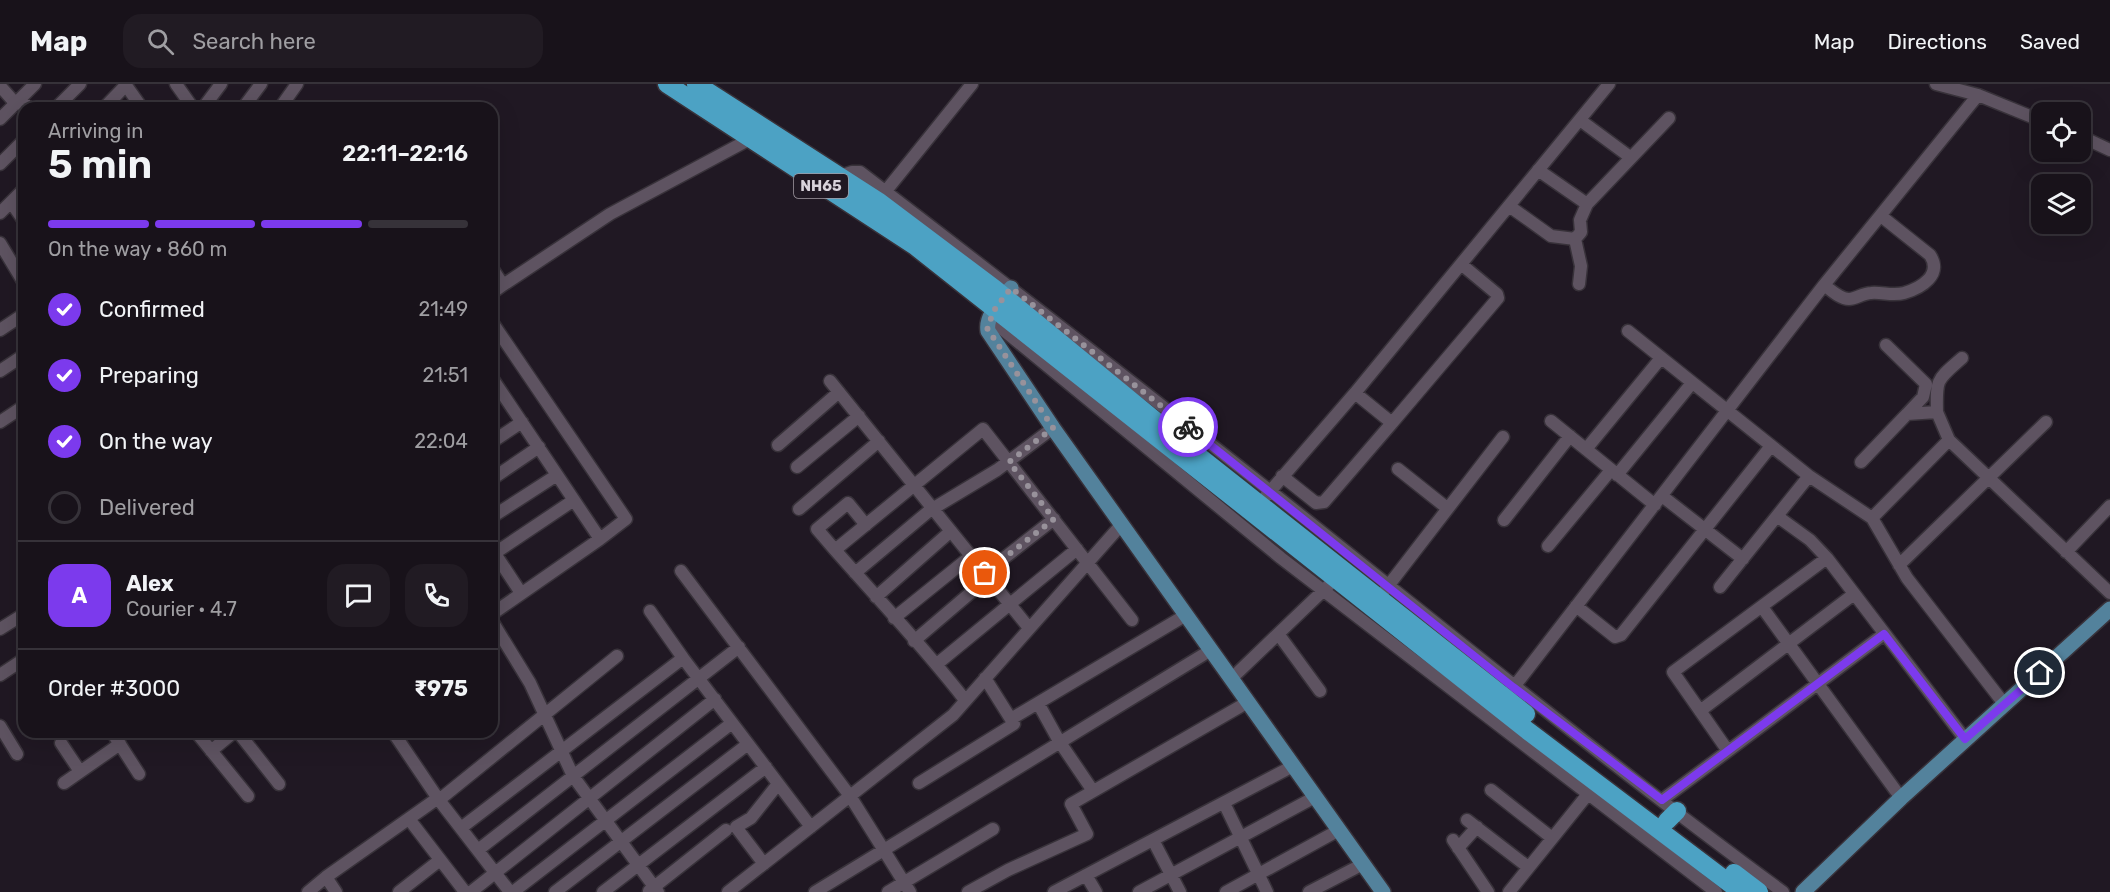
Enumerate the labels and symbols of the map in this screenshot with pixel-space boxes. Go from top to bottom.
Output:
road number: NH65 [794,174,848,198]
courier [1158,397,1218,457]
pin [959,547,1010,598]
pin [2014,647,2065,698]

